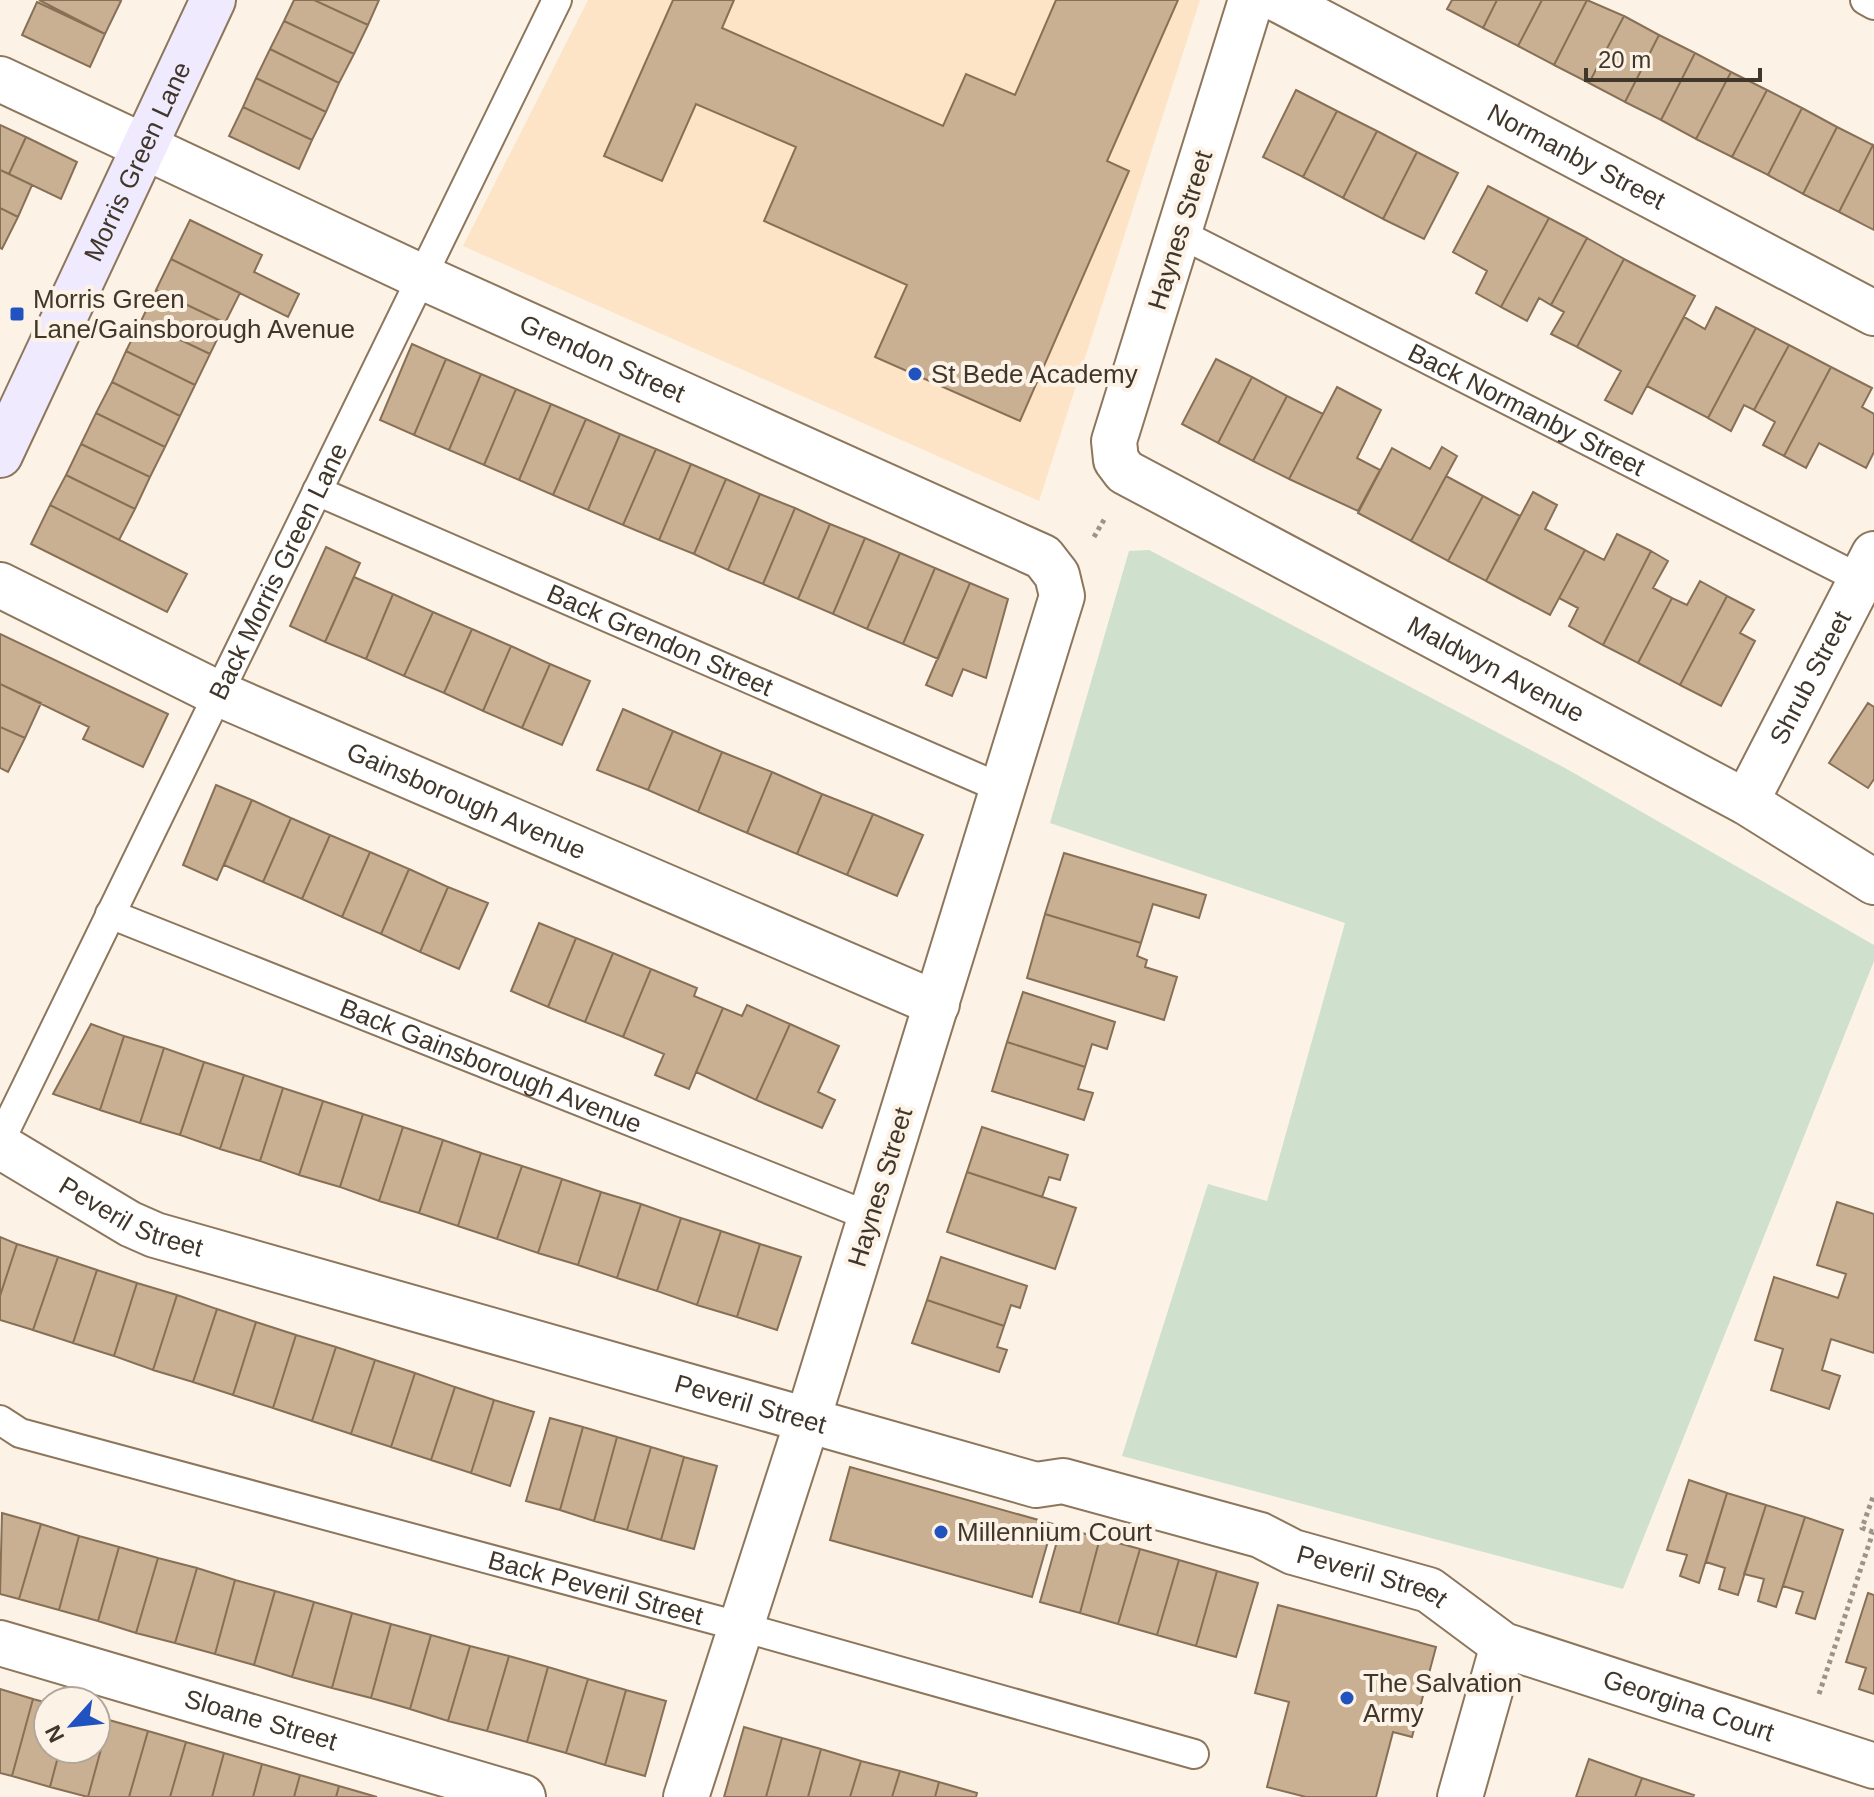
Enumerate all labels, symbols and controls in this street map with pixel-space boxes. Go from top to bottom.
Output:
scale bar [1586,32,1760,82]
text: 20 m [1598,46,1651,73]
street label: Morris Green Lane [78,57,197,266]
street label: Normanby Street [1482,97,1671,216]
street label: Haynes Street [1142,146,1219,313]
place label: Morris Green Lane/Gainsborough Avenue [33,284,355,344]
marker: Morris Green Lane/Gainsborough Avenue [8,305,26,323]
street label: Grendon Street [515,308,690,409]
street label: Back Normanby Street [1403,337,1651,483]
place label: St Bede Academy [931,359,1138,389]
marker: St Bede Academy [906,365,924,383]
street label: Back Morris Green Lane [203,438,353,705]
street label: Back Grendon Street [543,578,778,702]
street label: Shrub Street [1763,605,1857,749]
street label: Maldwyn Avenue [1402,610,1590,728]
street label: Gainsborough Avenue [342,736,590,865]
street label: Back Gainsborough Avenue [336,992,646,1139]
street label: Haynes Street [842,1103,919,1270]
street label: Peveril Street [54,1170,207,1263]
street label: Peveril Street [671,1368,831,1440]
place label: Millennium Court [957,1517,1153,1547]
marker: Millennium Court [932,1523,950,1541]
street label: Peveril Street [1293,1539,1454,1614]
street label: Back Peveril Street [485,1545,707,1631]
street label: Georgina Court [1599,1664,1779,1748]
place label: The Salvation Army [1363,1668,1522,1728]
street label: Sloane Street [181,1683,342,1757]
north arrow [32,1685,112,1765]
marker: The Salvation Army [1338,1689,1356,1707]
text: N [40,1721,69,1747]

